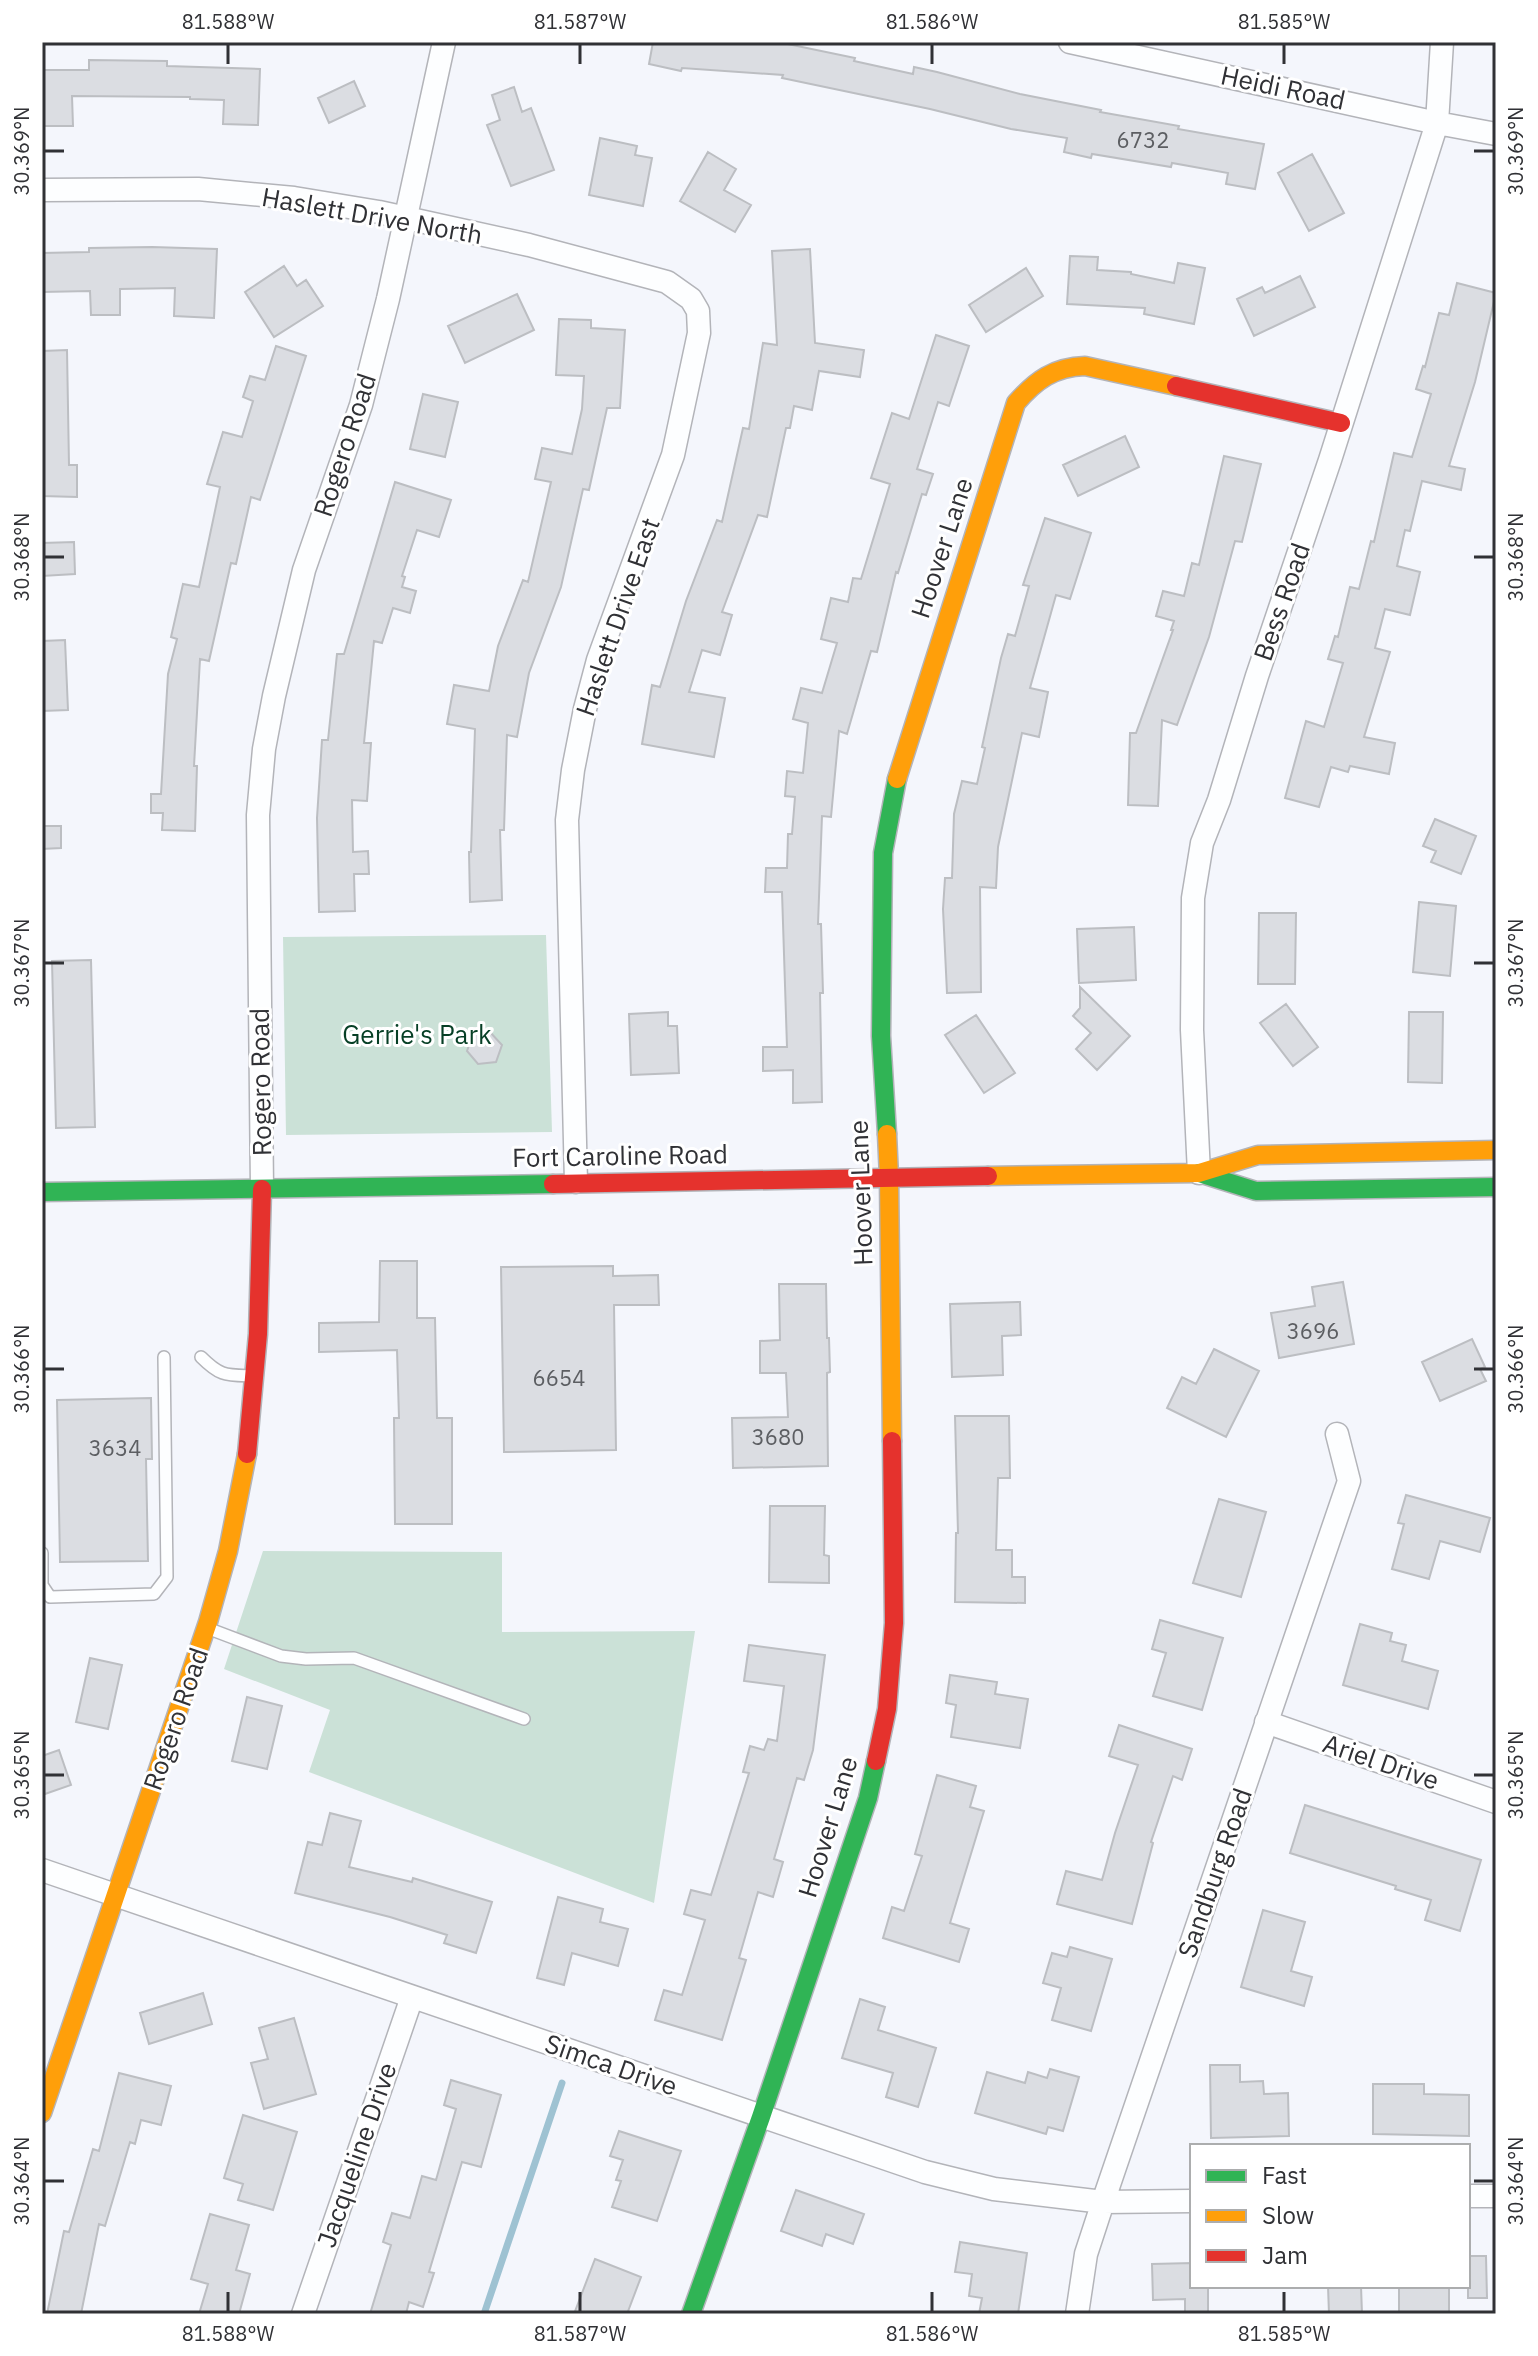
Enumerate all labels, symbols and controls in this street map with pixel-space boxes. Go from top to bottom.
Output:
text: 81.588°W [182,8,274,35]
text: 81.587°W [534,8,626,35]
text: 81.586°W [886,8,978,35]
text: 81.585°W [1238,8,1330,35]
street label: Heidi Road [1218,57,1349,117]
text: 30.369°N [8,107,35,195]
text: 30.369°N [1502,107,1529,195]
house number: 6732 [1117,125,1169,154]
street label: Haslett Drive North [259,179,485,251]
street label: Rogero Road [305,369,383,521]
street label: Hoover Lane [902,473,980,622]
text: 30.368°N [8,513,35,601]
street label: Haslett Drive East [567,513,667,720]
text: 30.368°N [1502,513,1529,601]
street label: Bess Road [1245,538,1317,665]
text: 30.367°N [8,919,35,1007]
text: 30.367°N [1502,919,1529,1007]
street label: Rogero Road [242,1007,278,1157]
park label: Gerrie's Park [342,1017,492,1051]
street label: Hoover Lane [840,1120,880,1266]
street label: Fort Caroline Road [512,1136,728,1174]
house number: 3696 [1287,1316,1339,1345]
text: 30.366°N [8,1325,35,1413]
text: 30.366°N [1502,1325,1529,1413]
house number: 6654 [533,1363,585,1392]
house number: 3680 [752,1422,804,1451]
house number: 3634 [89,1433,141,1462]
street label: Rogero Road [135,1643,215,1794]
street label: Ariel Drive [1319,1725,1444,1797]
text: 30.365°N [8,1731,35,1819]
text: 30.365°N [1502,1731,1529,1819]
street label: Hoover Lane [789,1752,865,1901]
street label: Sandburg Road [1169,1783,1259,1962]
street label: Simca Drive [541,2026,682,2103]
street label: Jacqueline Drive [309,2058,404,2252]
text: 30.364°N [8,2137,35,2225]
text: 30.364°N [1502,2137,1529,2225]
legend [1190,2144,1470,2288]
text: Fast [1262,2159,1307,2191]
text: Slow [1262,2199,1314,2231]
text: Jam [1262,2239,1308,2271]
text: 81.588°W [182,2320,274,2347]
text: 81.587°W [534,2320,626,2347]
text: 81.586°W [886,2320,978,2347]
text: 81.585°W [1238,2320,1330,2347]

